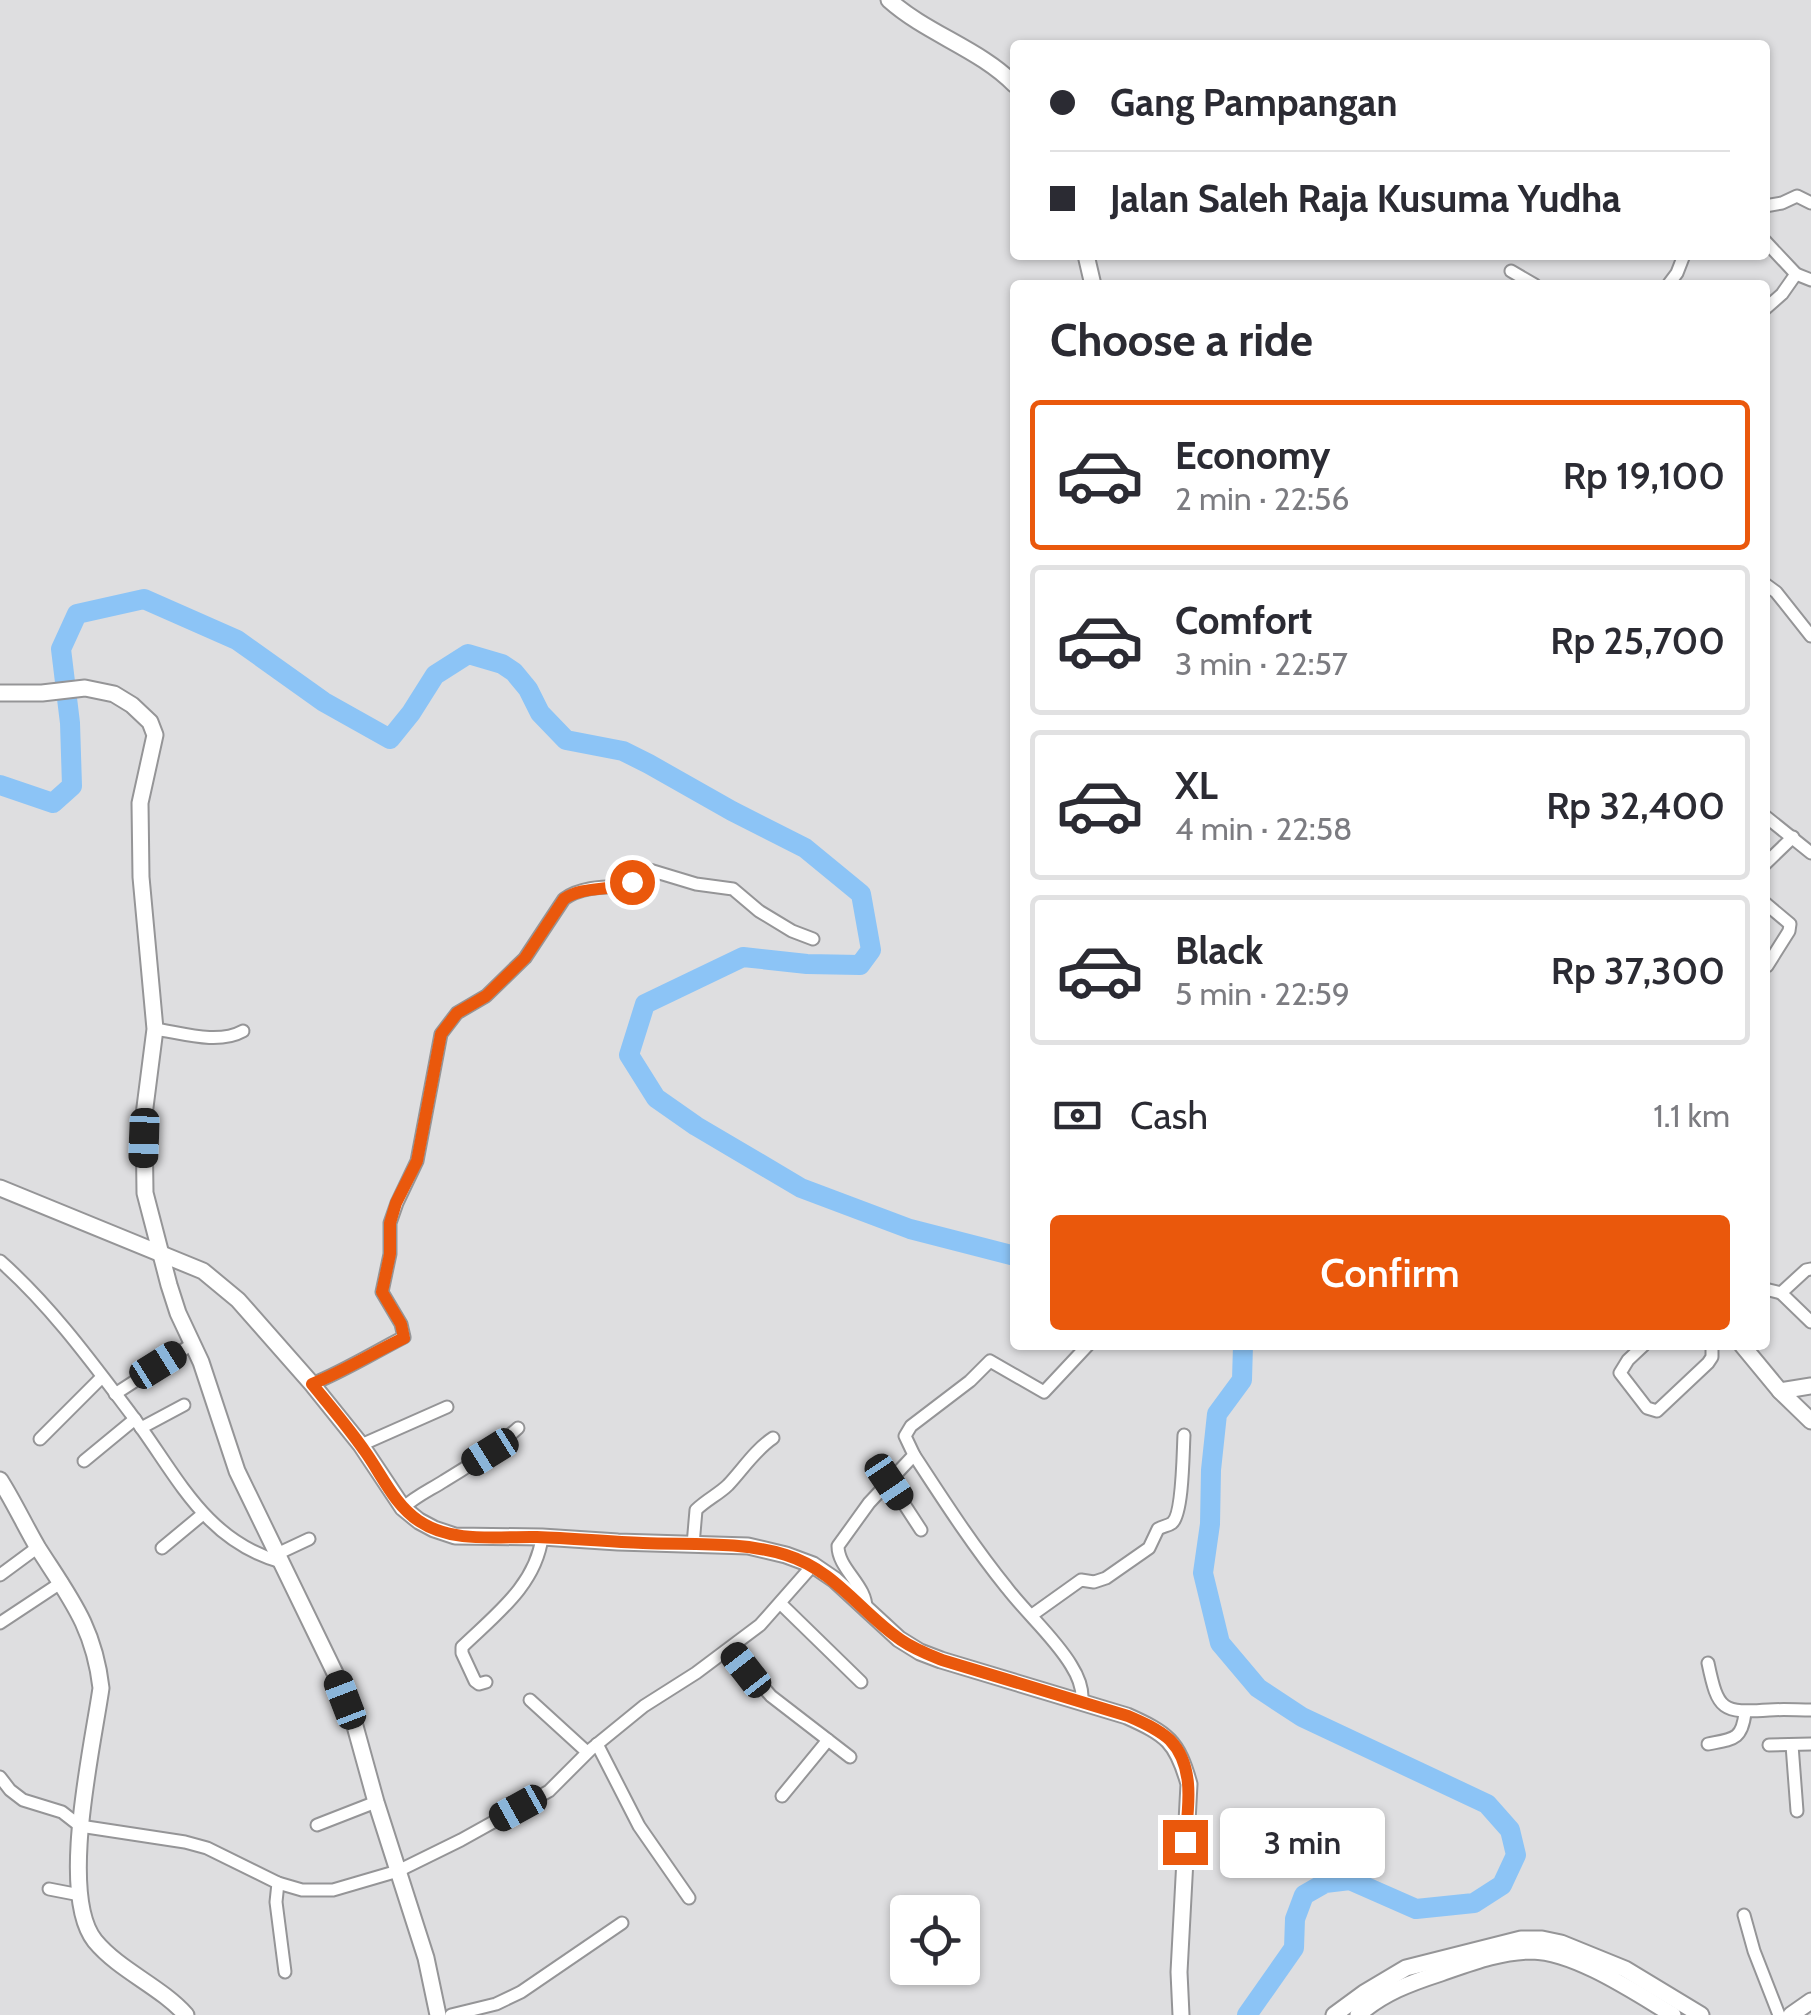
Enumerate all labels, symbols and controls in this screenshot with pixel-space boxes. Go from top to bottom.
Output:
text: Gang Pampangan [1110,79,1397,126]
text: Jalan Saleh Raja Kusuma Yudha [1110,175,1621,222]
text: Choose a ride [1050,313,1313,367]
icon: car [1055,430,1145,520]
text: Economy [1175,432,1330,479]
text: Rp 19,100 [1563,452,1725,499]
text: 2 min · 22:56 [1175,479,1349,518]
icon: car [1055,595,1145,685]
text: Comfort [1175,597,1312,644]
text: Rp 25,700 [1550,617,1725,664]
text: 3 min · 22:57 [1175,644,1348,683]
icon: car [1055,760,1145,850]
text: XL [1175,762,1218,809]
text: Rp 32,400 [1546,782,1725,829]
text: 4 min · 22:58 [1175,809,1352,848]
route start [610,860,655,905]
icon: car [1055,925,1145,1015]
text: Black [1175,927,1263,974]
text: Rp 37,300 [1551,947,1725,994]
text: 5 min · 22:59 [1175,974,1350,1013]
icon: cash [1050,1088,1105,1143]
text: Cash [1130,1092,1208,1139]
text: 1.1 km [1653,1096,1730,1135]
car [128,1107,160,1169]
button: Confirm [1050,1215,1730,1330]
car [125,1336,191,1394]
car [457,1423,523,1481]
car [860,1449,918,1515]
car [716,1637,776,1703]
car [320,1667,370,1733]
car [484,1780,552,1836]
callout: 3 min [1220,1807,1385,1877]
route end [1163,1820,1208,1865]
text: 3 min [1264,1823,1341,1862]
map controls [890,1895,980,1985]
button: locate [890,1895,980,1985]

